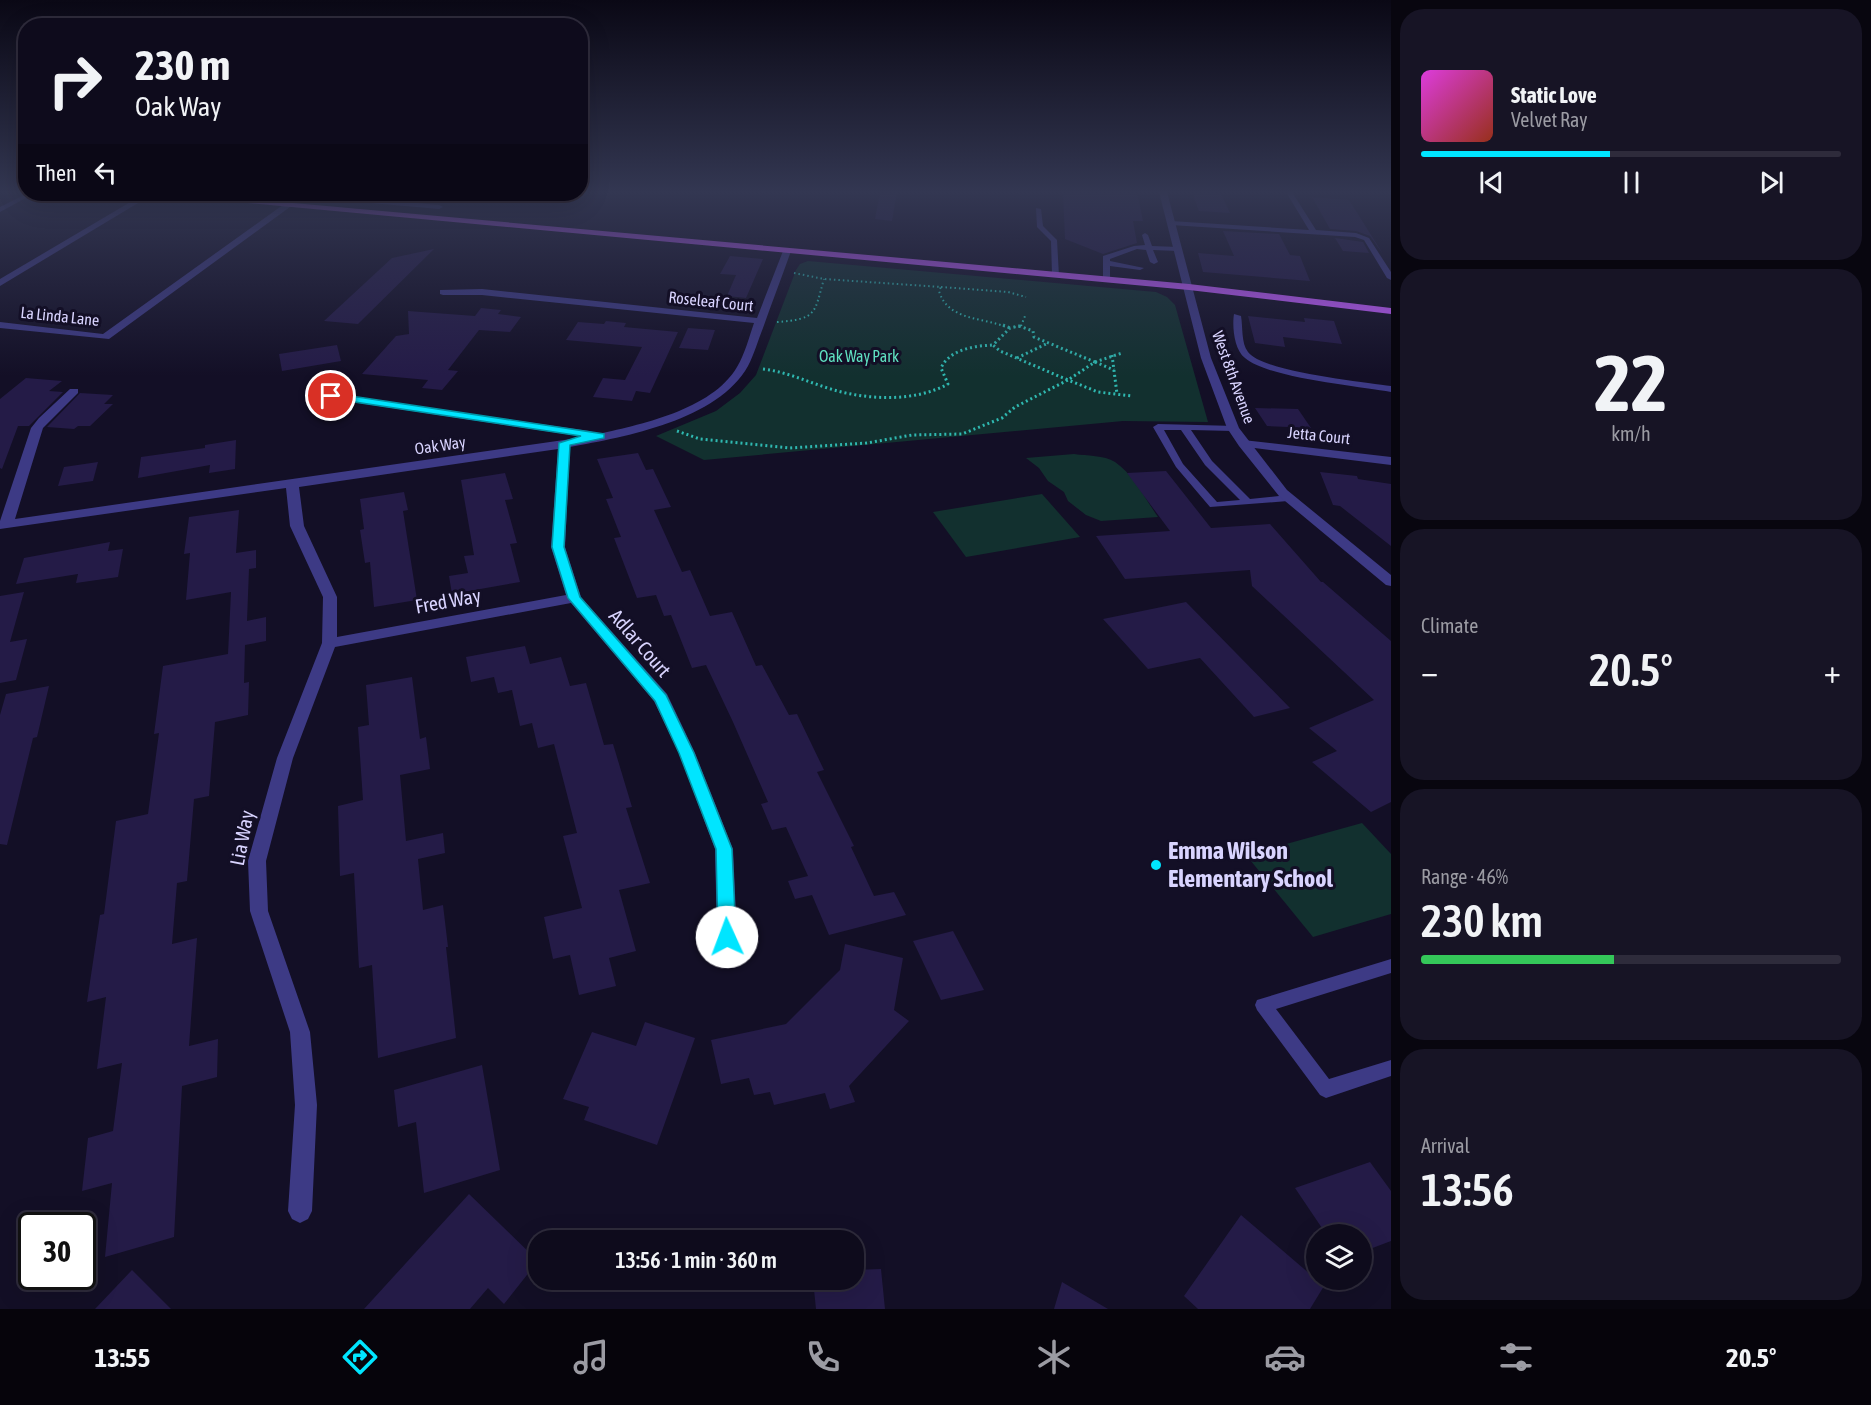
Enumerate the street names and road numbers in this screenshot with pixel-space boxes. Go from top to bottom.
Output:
street label: Roseleaf Court [668,288,755,314]
street label: La Linda Lane [20,303,100,329]
street label: West 8th Avenue [1209,328,1259,426]
street label: Jetta Court [1287,423,1352,447]
street label: Oak Way [413,432,467,458]
street label: Fred Way [413,583,483,618]
street label: Adlar Court [605,604,676,681]
street label: Lia Way [225,808,258,868]

